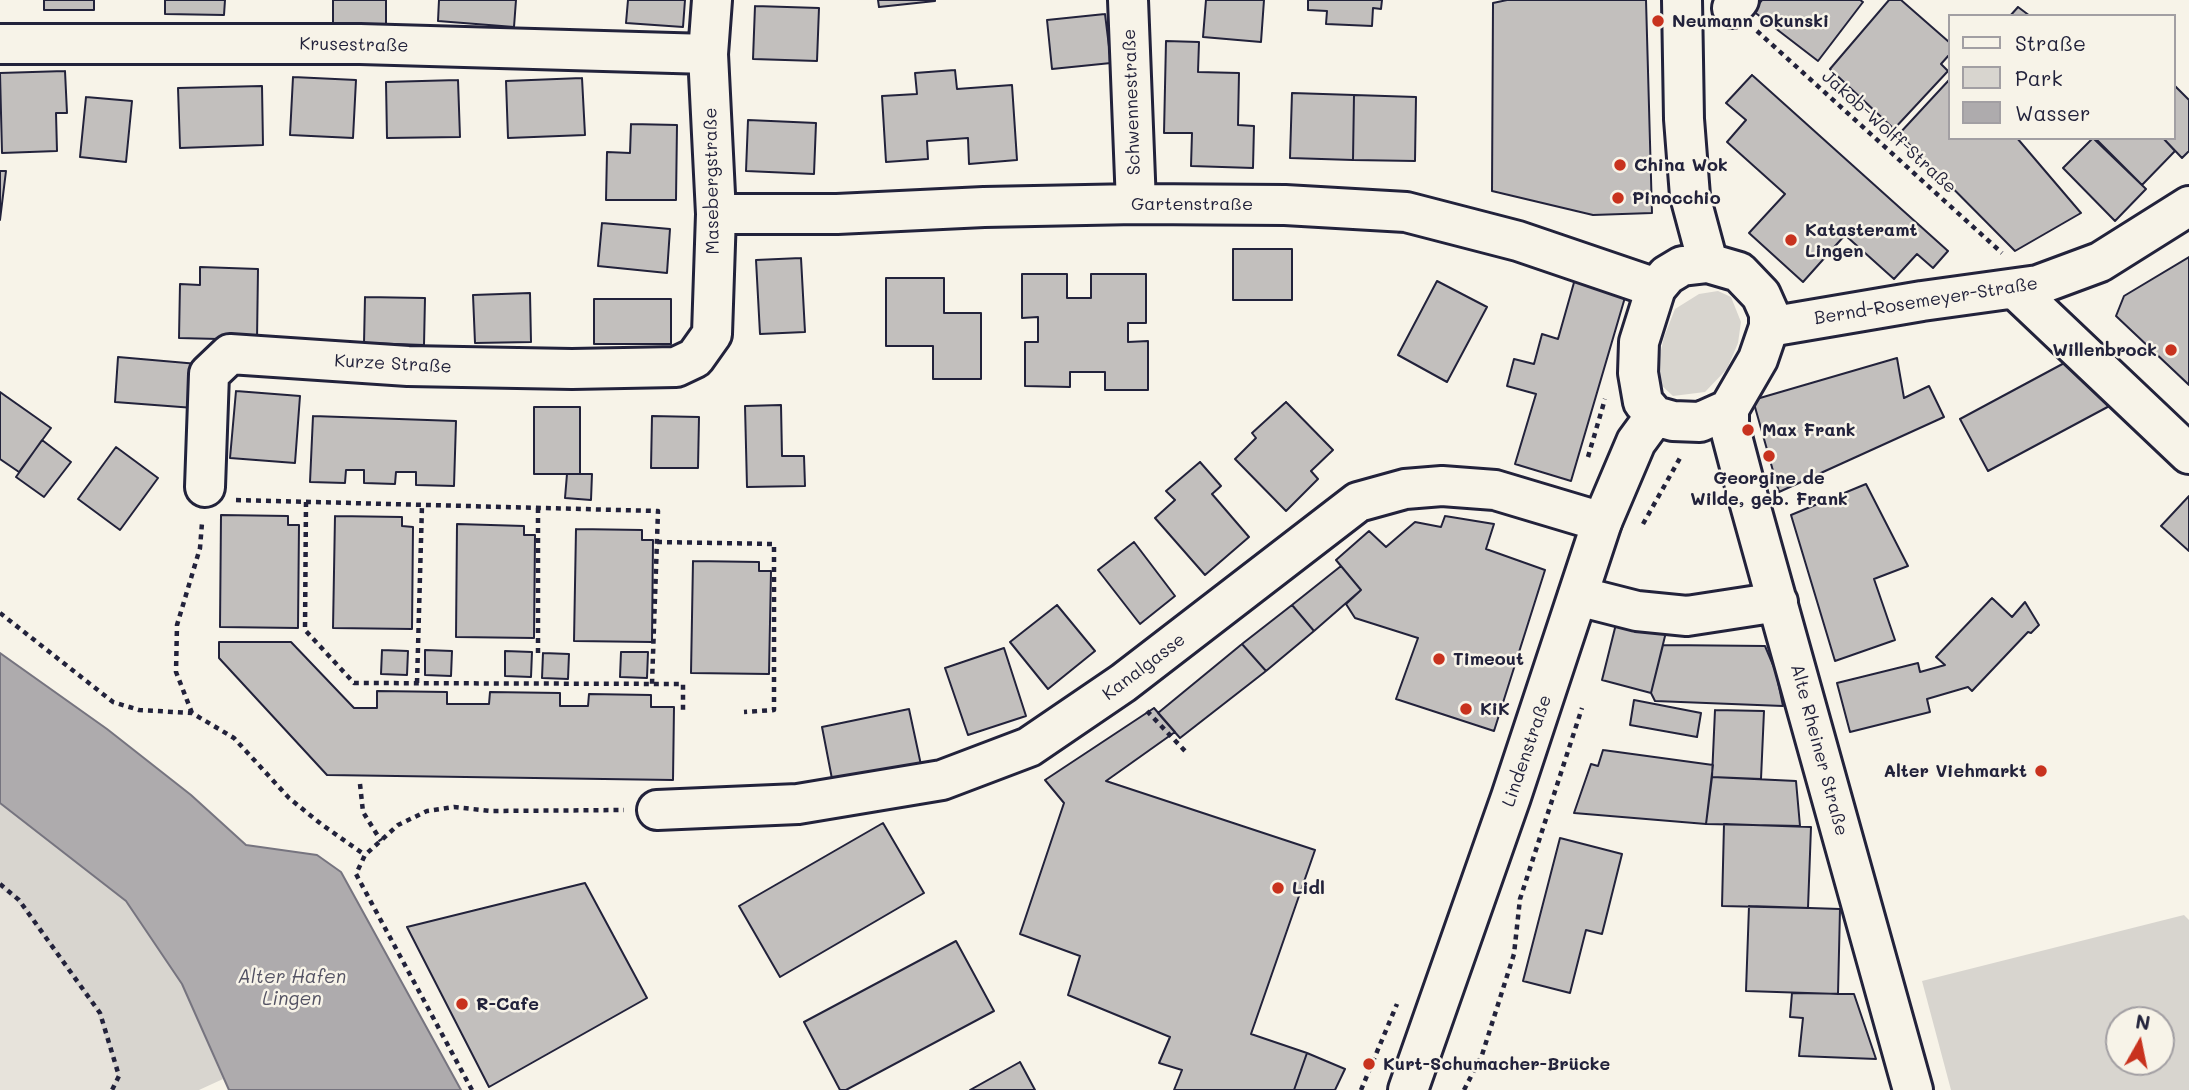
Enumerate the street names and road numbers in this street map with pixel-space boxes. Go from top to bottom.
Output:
street label: Schwennestraße [1119,28,1145,176]
street label: Krusestraße [299,33,409,57]
street label: Jakob-Wolff-Straße [1817,66,1961,198]
street label: Masebergstraße [700,107,724,255]
street label: Gartenstraße [1131,193,1253,215]
street label: Bernd-Rosemeyer-Straße [1813,273,2039,329]
street label: Kurze Straße [334,350,452,378]
street label: Kanalgasse [1098,629,1190,705]
street label: Alte Rheiner Straße [1786,662,1852,838]
street label: Lindenstraße [1498,692,1556,810]

